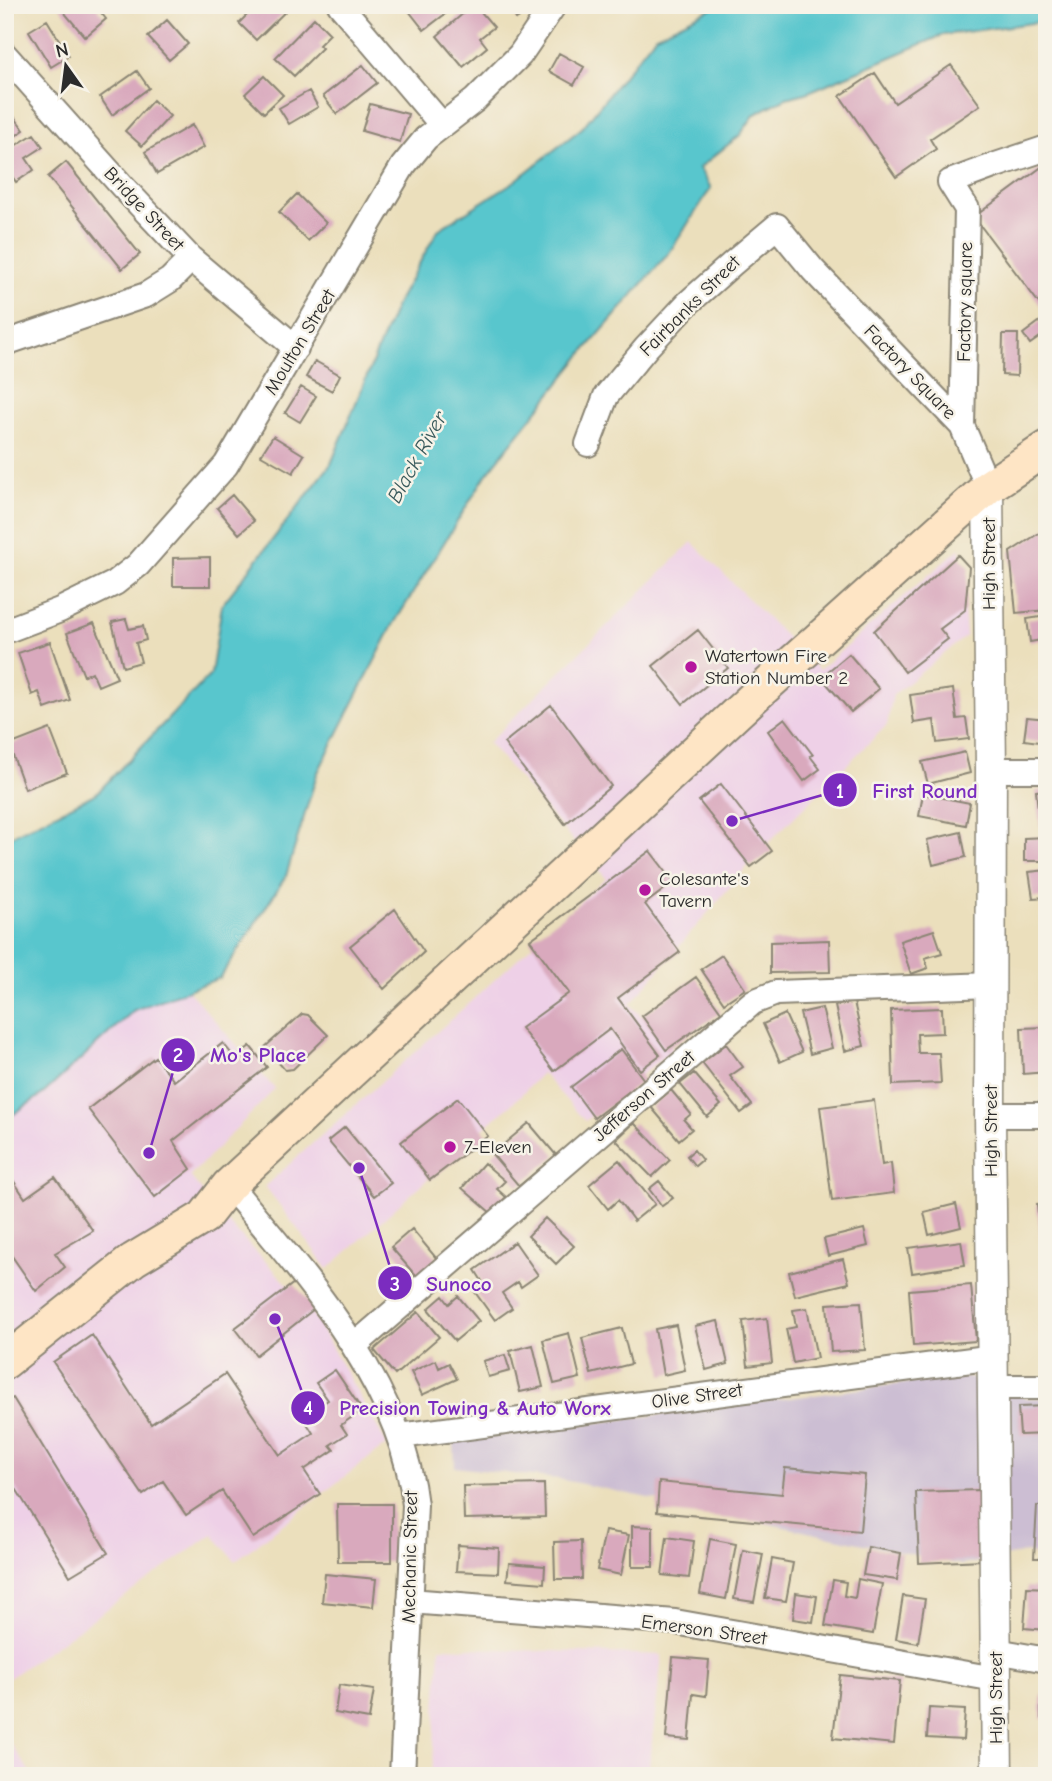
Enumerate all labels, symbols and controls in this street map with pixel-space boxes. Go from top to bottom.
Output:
north arrow [32,32,102,102]
text: N [53,38,71,63]
street label: Bridge Street [99,162,189,256]
street label: Factory square [953,242,977,362]
street label: Fairbanks Street [635,251,745,361]
street label: Moulton Street [260,285,340,399]
street label: Factory Square [859,320,961,424]
water label: Black River [382,406,453,507]
street label: High Street [978,517,1000,610]
place label: Watertown Fire Station Number 2 [705,645,848,689]
marker: Watertown Fire Station Number 2 [683,659,699,675]
callout: First Round [823,769,991,811]
text: 1 [836,779,844,803]
text: First Round [872,779,978,803]
place label: Colesante's Tavern [659,868,749,912]
marker: Colesante's Tavern [637,882,653,898]
callout: Mo's Place [161,1034,320,1076]
text: 2 [173,1043,183,1067]
text: Mo's Place [210,1043,306,1067]
street label: Jefferson Street [589,1045,700,1146]
street label: High Street [980,1084,1002,1177]
place label: 7-Eleven [464,1136,532,1158]
marker: 7-Eleven [442,1139,458,1155]
callout: Sunoco [377,1262,506,1304]
text: 3 [390,1272,400,1296]
text: Sunoco [426,1272,492,1296]
street label: Olive Street [650,1379,744,1413]
callout: Precision Towing & Auto Worx [290,1387,625,1429]
text: 4 [303,1396,313,1420]
text: Precision Towing & Auto Worx [339,1396,611,1420]
street label: Mechanic Street [398,1490,422,1623]
street label: Emerson Street [640,1610,769,1650]
street label: High Street [985,1651,1007,1744]

